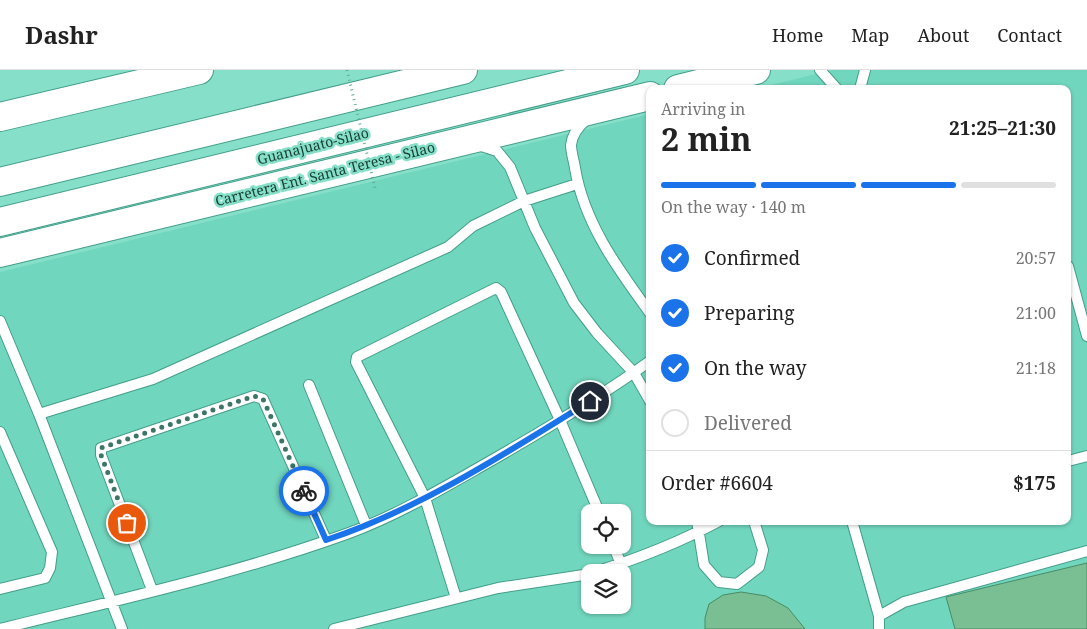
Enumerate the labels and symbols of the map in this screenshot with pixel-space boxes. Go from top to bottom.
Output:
street label: Guanajuato-Silao [255,122,371,169]
street label: Carretera Ent. Santa Teresa - Silao [213,137,437,210]
pin [569,380,611,422]
courier [279,466,329,516]
pin [106,502,148,544]

